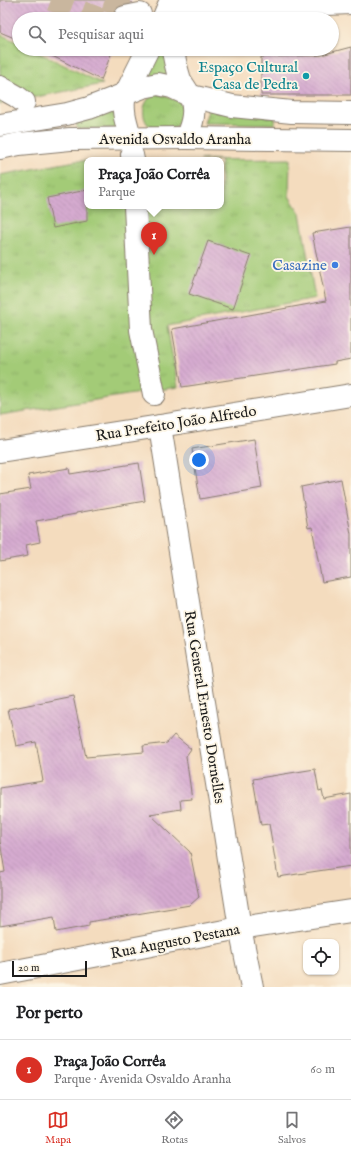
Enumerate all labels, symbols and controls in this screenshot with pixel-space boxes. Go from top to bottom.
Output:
search box [12,12,339,56]
icon: search [26,23,48,45]
text: Pesquisar aqui [58,25,144,44]
place label: Espaço Cultural Casa de Pedra [198,58,299,94]
marker: Espaço Cultural Casa de Pedra [301,71,311,81]
street label: Avenida Osvaldo Aranha [98,130,251,149]
popup [84,157,224,209]
text: Praça João Corrêa [98,165,210,184]
text: Parque [98,184,135,201]
pin: 1 [141,222,167,255]
place label: Casazine [272,256,327,275]
marker: Casazine [330,260,340,270]
street label: Rua Prefeito João Alfredo [94,401,258,446]
your location [189,450,209,470]
street label: Rua General Ernesto Dornelles [180,609,229,805]
street label: Rua Augusto Pestana [109,920,242,963]
map controls [303,939,339,975]
button: locate [303,939,339,975]
scale bar [12,959,87,978]
text: 20 m [18,961,39,975]
text: Por perto [16,1003,83,1024]
text: Praça João Corrêa [54,1052,166,1071]
text: 1 [27,1061,31,1078]
text: 60 m [310,1061,335,1078]
text: Parque · Avenida Osvaldo Aranha [54,1071,231,1088]
tab: Mapa [45,1109,71,1147]
tab: Rotas [161,1109,188,1147]
tab: Salvos [278,1109,306,1147]

